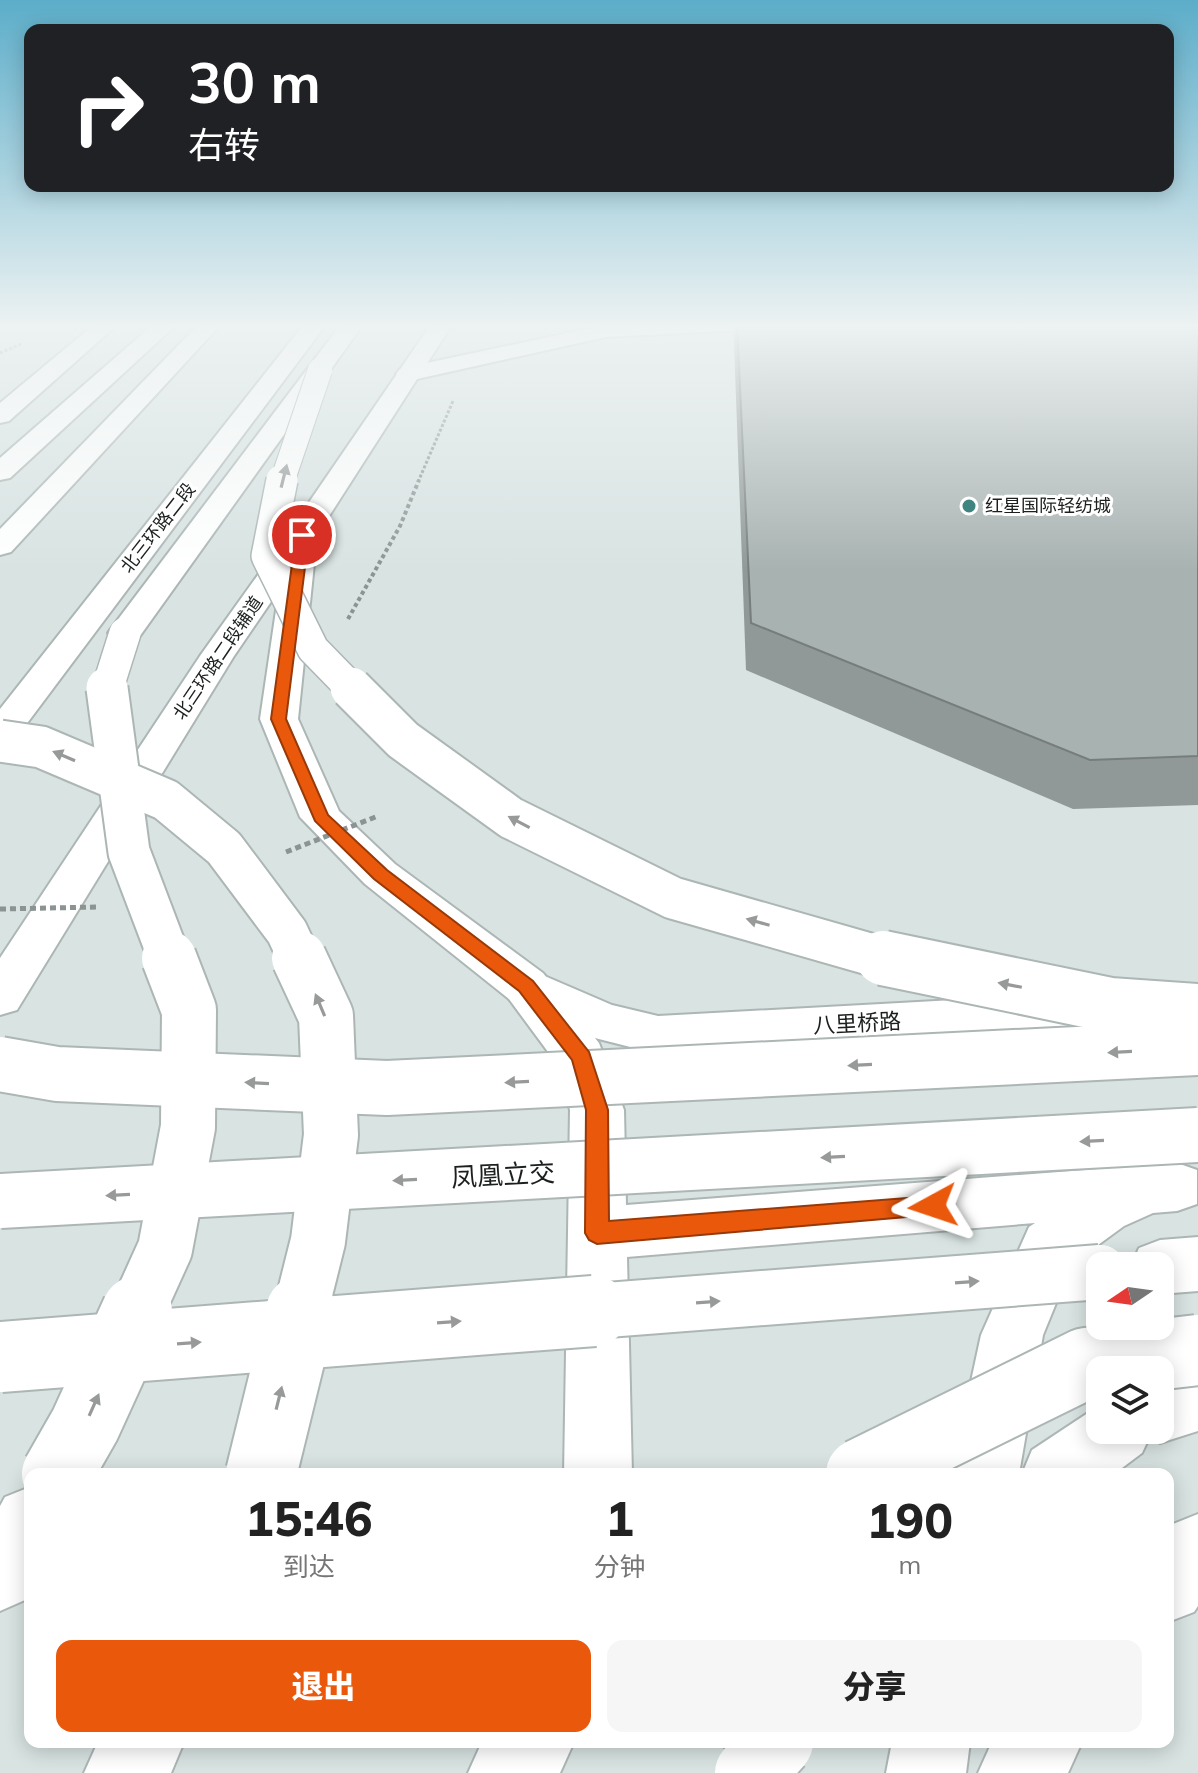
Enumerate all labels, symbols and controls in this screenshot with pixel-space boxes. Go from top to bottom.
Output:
text: 30 m [188,47,321,117]
icon: right [56,56,160,160]
text: 右转 [188,122,260,167]
one-way arrow [278,464,290,489]
street label: 北三环路二段 [115,478,200,577]
place label: 红星国际轻纺城 [985,494,1111,517]
marker: 红星国际轻纺城 [960,497,978,515]
pin [268,501,336,569]
icon: arrive [280,513,324,557]
street label: 北三环路二段辅道 [168,592,267,724]
one-way arrow [52,750,75,763]
one-way arrow [508,815,531,828]
one-way arrow [746,915,770,928]
one-way arrow [997,978,1022,991]
one-way arrow [314,993,327,1017]
street label: 八里桥路 [812,1007,902,1039]
one-way arrow [1107,1046,1132,1059]
one-way arrow [847,1059,872,1072]
one-way arrow [244,1076,269,1089]
one-way arrow [504,1076,529,1089]
one-way arrow [1079,1135,1104,1148]
one-way arrow [820,1150,845,1163]
street label: 凤凰立交 [450,1155,556,1194]
position arrow [891,1164,975,1248]
one-way arrow [392,1174,417,1187]
one-way arrow [105,1189,130,1202]
north arrow [1086,1252,1174,1340]
map controls [1086,1252,1174,1444]
one-way arrow [955,1275,980,1288]
one-way arrow [696,1295,721,1308]
one-way arrow [437,1315,462,1328]
one-way arrow [177,1336,202,1349]
button: layers [1086,1356,1174,1444]
one-way arrow [274,1386,286,1411]
one-way arrow [87,1394,101,1417]
text: 15:46 [245,1488,373,1548]
text: 1 [605,1488,634,1548]
text: 190 [867,1490,953,1550]
text: m [898,1548,921,1581]
text: 到达 [283,1550,335,1583]
text: 分钟 [594,1550,646,1583]
button: 退出 [56,1640,591,1732]
button: 分享 [607,1640,1142,1732]

